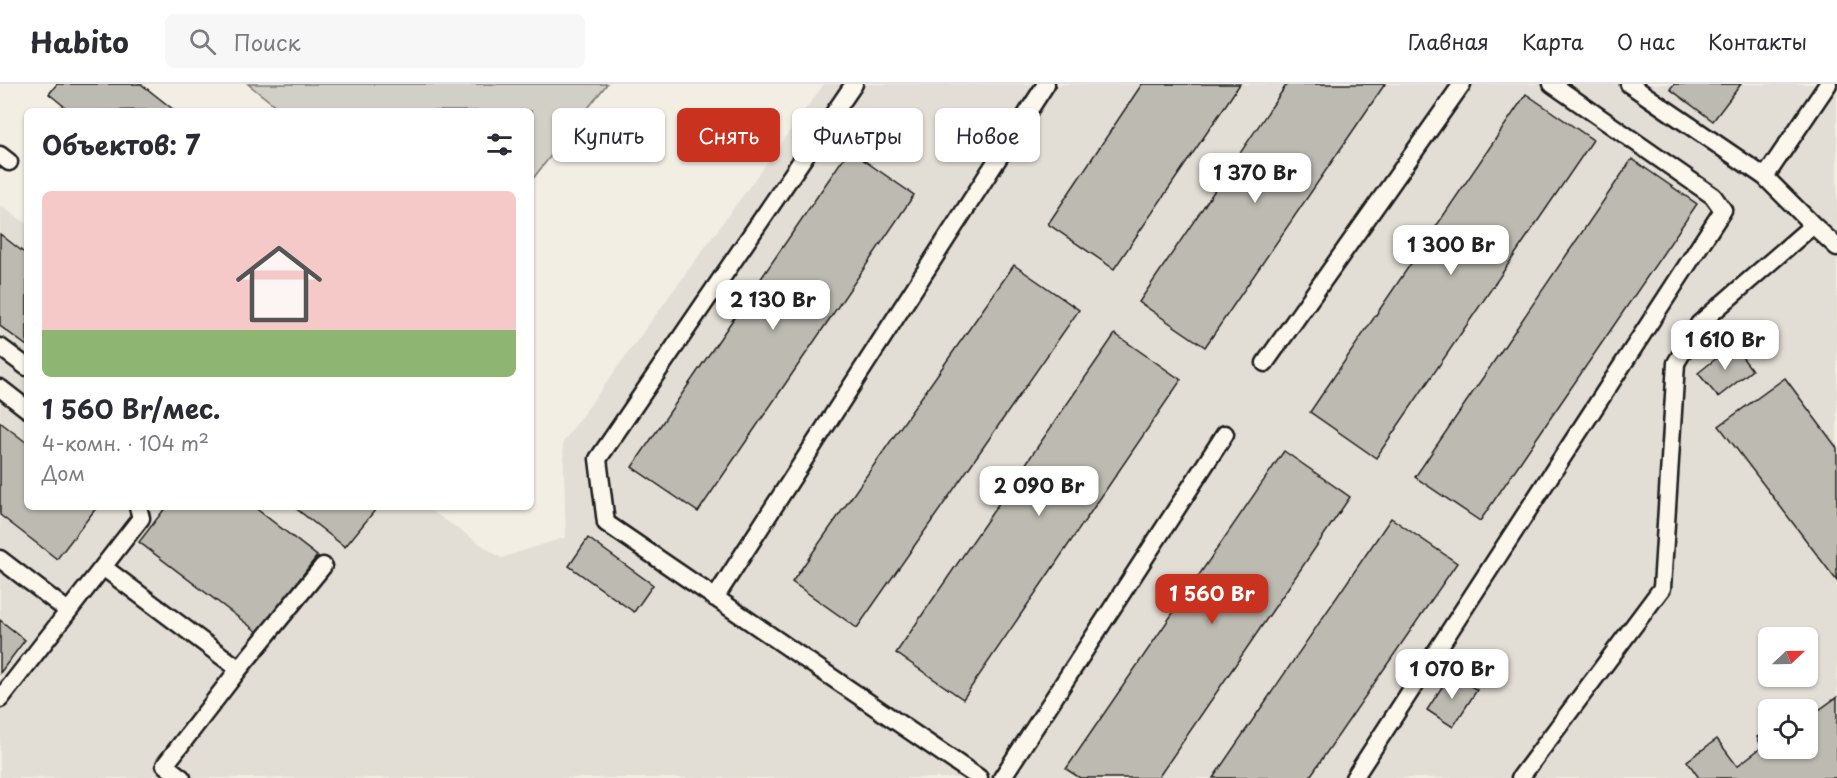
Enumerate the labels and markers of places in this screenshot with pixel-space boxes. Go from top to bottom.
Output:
pin: 1 370 Br [1193,153,1317,204]
pin: 1 300 Br [1389,225,1513,276]
pin: 2 130 Br [711,280,835,331]
pin: 1 610 Br [1663,320,1787,371]
pin: 2 090 Br [977,466,1101,517]
pin: 1 560 Br [1150,574,1274,625]
pin: 1 070 Br [1390,649,1514,700]

